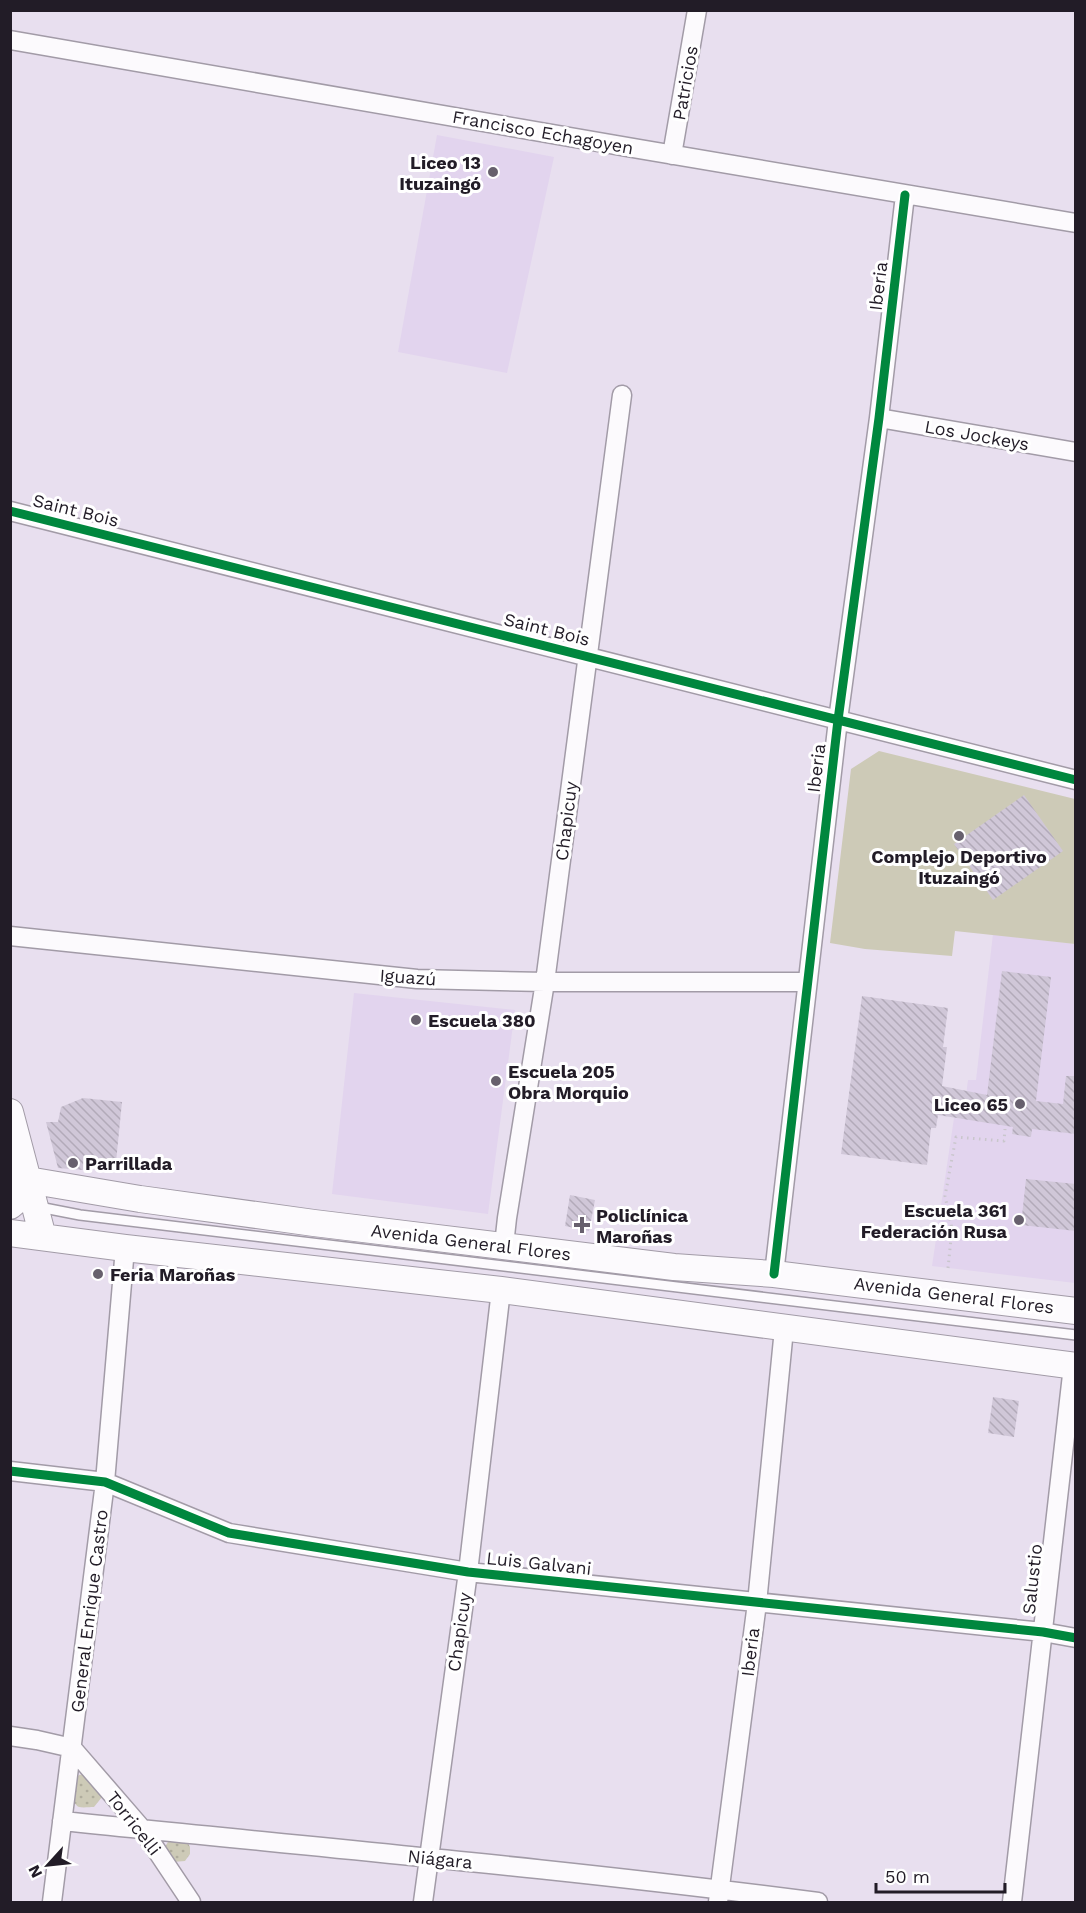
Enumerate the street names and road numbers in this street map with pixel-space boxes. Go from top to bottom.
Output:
street label: Patricios [668,44,702,122]
street label: Francisco Echagoyen [451,106,635,158]
street label: Iberia [865,260,891,312]
street label: Los Jockeys [923,415,1031,455]
street label: Saint Bois [31,489,121,531]
street label: Saint Bois [502,608,592,650]
street label: Iberia [803,742,829,794]
street label: Chapicuy [551,779,581,862]
street label: Iguazú [379,965,437,989]
street label: Avenida General Flores [370,1219,572,1265]
street label: Avenida General Flores [853,1272,1055,1318]
street label: General Enrique Castro [66,1508,112,1714]
street label: Salustio [1018,1543,1046,1615]
street label: Luis Galvani [485,1547,593,1579]
street label: Chapicuy [443,1590,475,1673]
street label: Iberia [737,1626,763,1678]
street label: Torricelli [103,1787,165,1859]
street label: Niágara [406,1845,474,1873]

